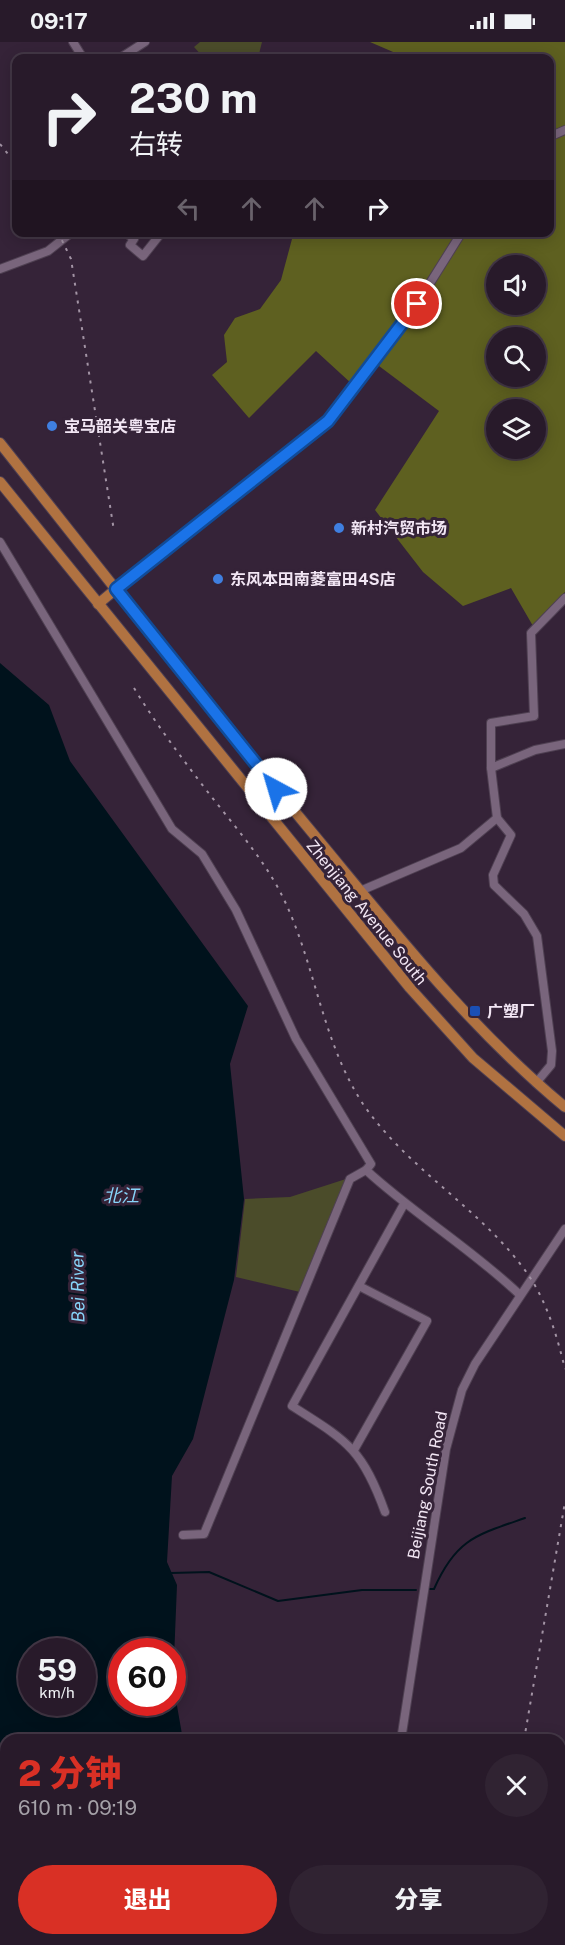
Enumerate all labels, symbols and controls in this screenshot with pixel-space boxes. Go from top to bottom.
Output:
text: 09:17 [30,8,88,34]
text: 230 m [129,73,258,122]
icon: right [30,78,108,156]
text: 右转 [129,128,183,160]
icon: left [172,192,205,225]
icon: ahead [235,192,268,225]
icon: ahead [298,192,331,225]
icon: right [361,192,394,225]
map controls [486,255,546,459]
button: sound [486,255,546,315]
pin [391,278,442,329]
icon: arrive [400,287,433,320]
button: search [486,327,546,387]
button: layers [486,399,546,459]
place label: 宝马韶关粤宝店 [64,417,176,436]
marker: 宝马韶关粤宝店 [45,419,59,433]
place label: 新村汽贸市场 [351,519,447,538]
marker: 新村汽贸市场 [332,521,346,535]
place label: 东风本田南菱富田4S店 [230,570,396,589]
marker: 东风本田南菱富田4S店 [211,572,225,586]
position arrow [244,757,308,821]
street label: Zhenjiang Avenue South [302,836,431,989]
place label: 广塑厂 [487,1002,535,1021]
marker: 广塑厂 [468,1004,482,1018]
water label: 北江 [103,1185,141,1206]
water label: Bei River [66,1251,89,1323]
street label: Beijiang South Road [404,1410,451,1561]
speed limit sign: 60 [108,1638,186,1716]
text: 59 [37,1652,77,1688]
text: km/h [39,1684,75,1701]
text: 2 分钟 [18,1752,121,1794]
button: close [485,1754,548,1817]
text: 610 m · 09:19 [18,1796,137,1820]
button: 退出 [18,1865,277,1934]
button: 分享 [289,1865,548,1934]

